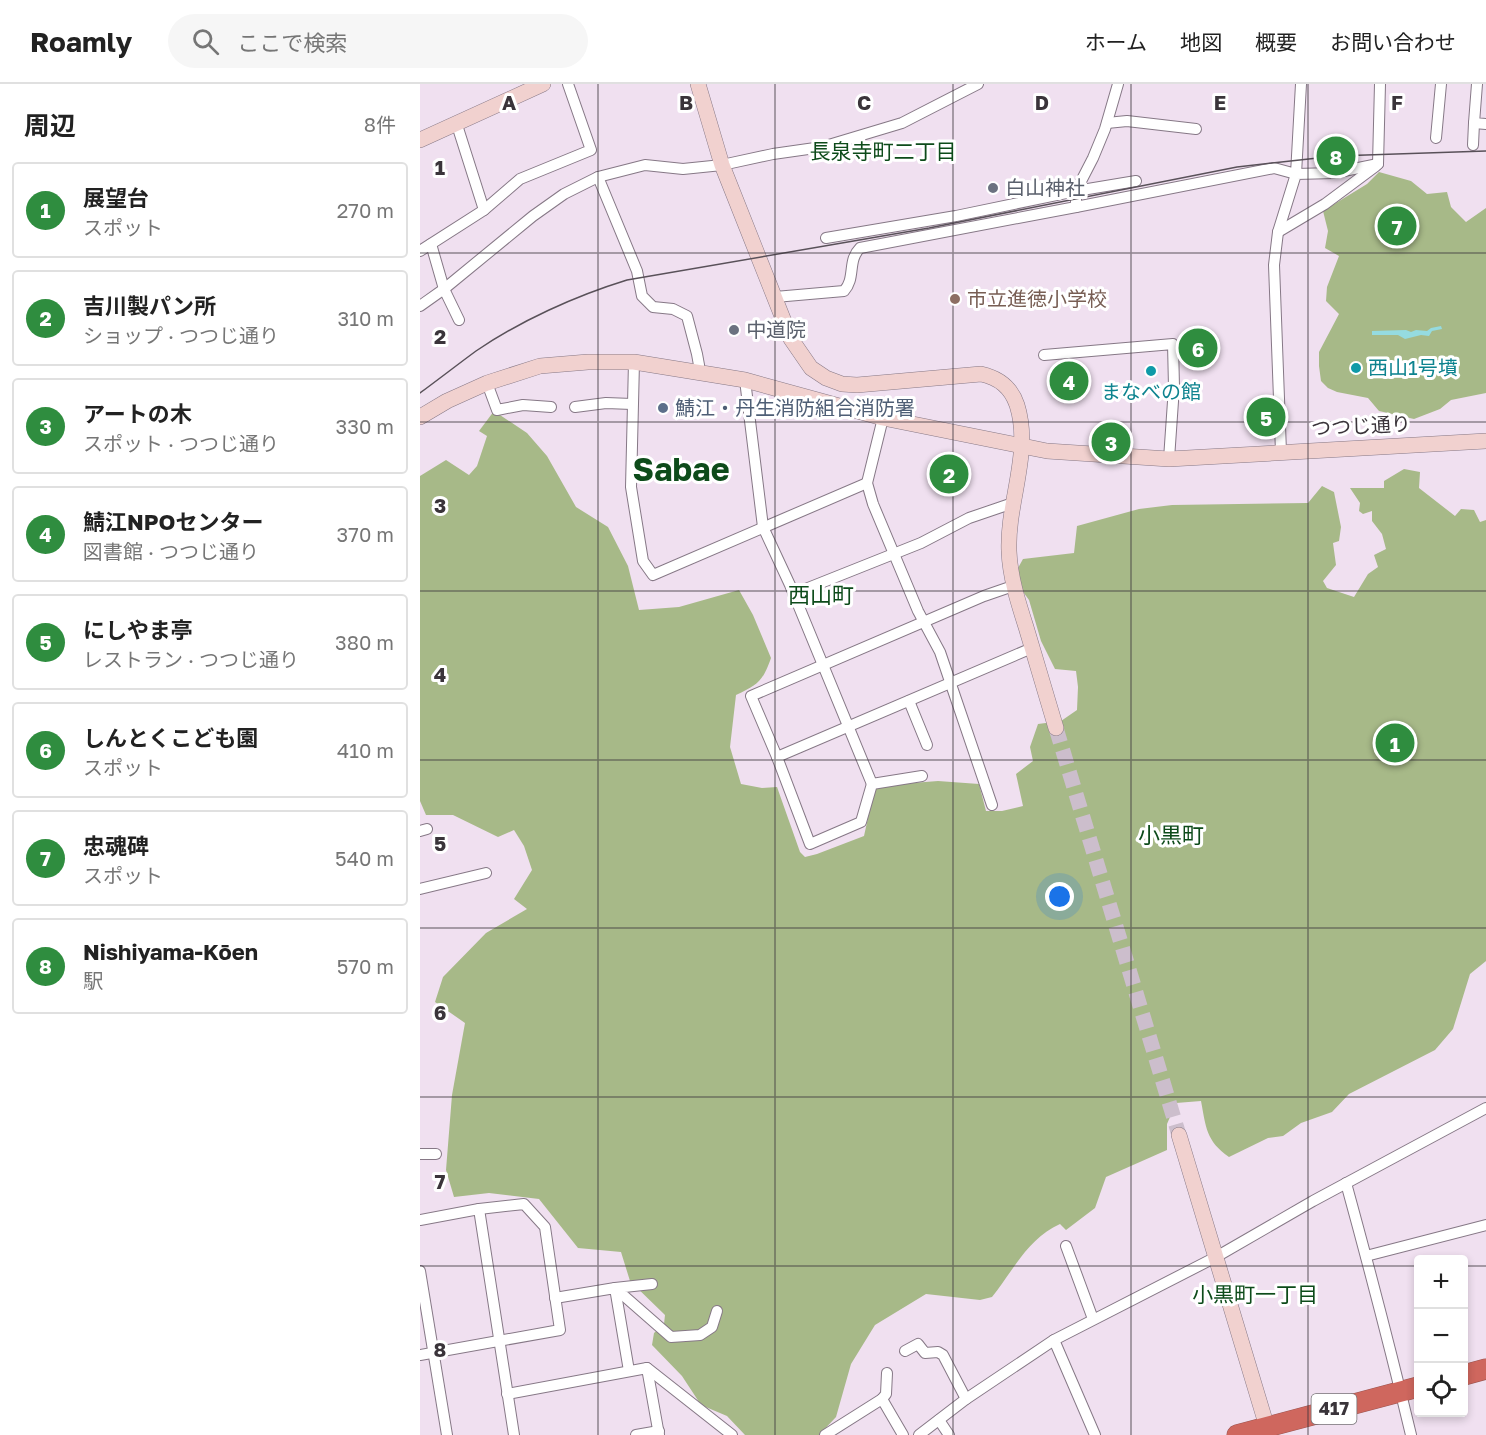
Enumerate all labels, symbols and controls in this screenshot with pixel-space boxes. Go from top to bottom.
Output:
search box [168,14,588,68]
text: Roamly [30,25,132,58]
icon: search [189,25,222,58]
text: ここで検索 [237,29,347,56]
text: ホーム [1085,29,1147,55]
text: 地図 [1180,29,1222,55]
text: 概要 [1255,29,1297,55]
text: お問い合わせ [1330,29,1456,55]
text: A [502,90,516,114]
text: B [679,90,693,114]
text: C [857,90,871,114]
text: D [1035,90,1049,114]
text: E [1214,90,1226,114]
text: F [1391,90,1403,114]
text: 周辺 [24,110,76,141]
text: 8件 [364,112,396,136]
pin: 8 [1316,134,1356,178]
district label: 長泉寺町二丁目 [810,138,957,164]
text: 1 [435,155,445,179]
place label: 白山神社 [1005,175,1085,199]
marker: 白山神社 [986,181,1000,195]
text: 展望台 [83,184,149,211]
text: 1 [40,198,51,222]
text: 270 m [337,198,394,222]
pin: 7 [1378,204,1416,248]
text: スポット [83,215,163,239]
place label: 市立進徳小学校 [967,286,1107,310]
text: 吉川製パン所 [83,292,216,319]
marker: 市立進徳小学校 [948,292,962,306]
text: 2 [39,306,52,330]
text: 310 m [338,306,394,330]
place label: 中道院 [746,317,806,341]
text: ショップ · つつじ通り [83,323,279,347]
marker: 中道院 [727,323,741,337]
text: 2 [434,324,446,348]
pin: 6 [1178,326,1218,370]
place label: 西山1号墳 [1368,355,1458,379]
pin: 4 [1050,358,1088,404]
marker: 西山1号墳 [1349,361,1363,375]
marker: まなべの館 [1144,364,1158,378]
place label: まなべの館 [1101,379,1201,403]
pin: 5 [1246,394,1286,440]
place label: 鯖江・丹生消防組合消防署 [675,395,915,419]
text: アートの木 [83,400,192,427]
marker: 鯖江・丹生消防組合消防署 [656,401,670,415]
street label: つつじ通り [1310,410,1412,440]
text: 3 [39,414,52,438]
text: 330 m [336,414,394,438]
pin: 3 [1092,420,1130,464]
text: スポット · つつじ通り [83,431,279,455]
district label: Sabae [632,450,730,488]
pin: 2 [930,452,968,496]
text: 3 [434,493,446,517]
text: 鯖江NPOセンター [83,508,263,535]
text: 4 [39,522,52,546]
text: 370 m [337,522,394,546]
text: 図書館 · つつじ通り [83,539,259,563]
district label: 西山町 [788,581,854,608]
text: にしやま亭 [83,616,193,643]
text: 5 [39,630,52,654]
text: 380 m [335,630,394,654]
text: レストラン · つつじ通り [83,647,299,671]
text: 4 [434,662,446,686]
pin: 1 [1376,720,1414,766]
text: しんとくこども園 [83,724,258,751]
text: 6 [39,738,52,762]
text: 410 m [337,738,394,762]
text: スポット [83,755,163,779]
district label: 小黒町 [1138,821,1204,848]
text: 5 [434,831,446,855]
text: 忠魂碑 [83,832,149,859]
text: 7 [40,846,51,870]
text: 540 m [335,846,394,870]
text: スポット [83,863,163,887]
your location [1045,882,1074,911]
text: Nishiyama-Kōen [83,938,258,965]
text: 8 [39,954,52,978]
text: 570 m [337,954,394,978]
text: 駅 [83,968,103,992]
text: 6 [434,1000,446,1024]
text: 7 [435,1169,446,1193]
map controls [1414,1255,1468,1417]
button: + [1414,1255,1468,1309]
district label: 小黒町一丁目 [1192,1281,1318,1307]
button: − [1414,1309,1468,1363]
text: 8 [434,1337,446,1361]
button: locate [1414,1363,1468,1417]
road number: 417 [1312,1394,1356,1424]

